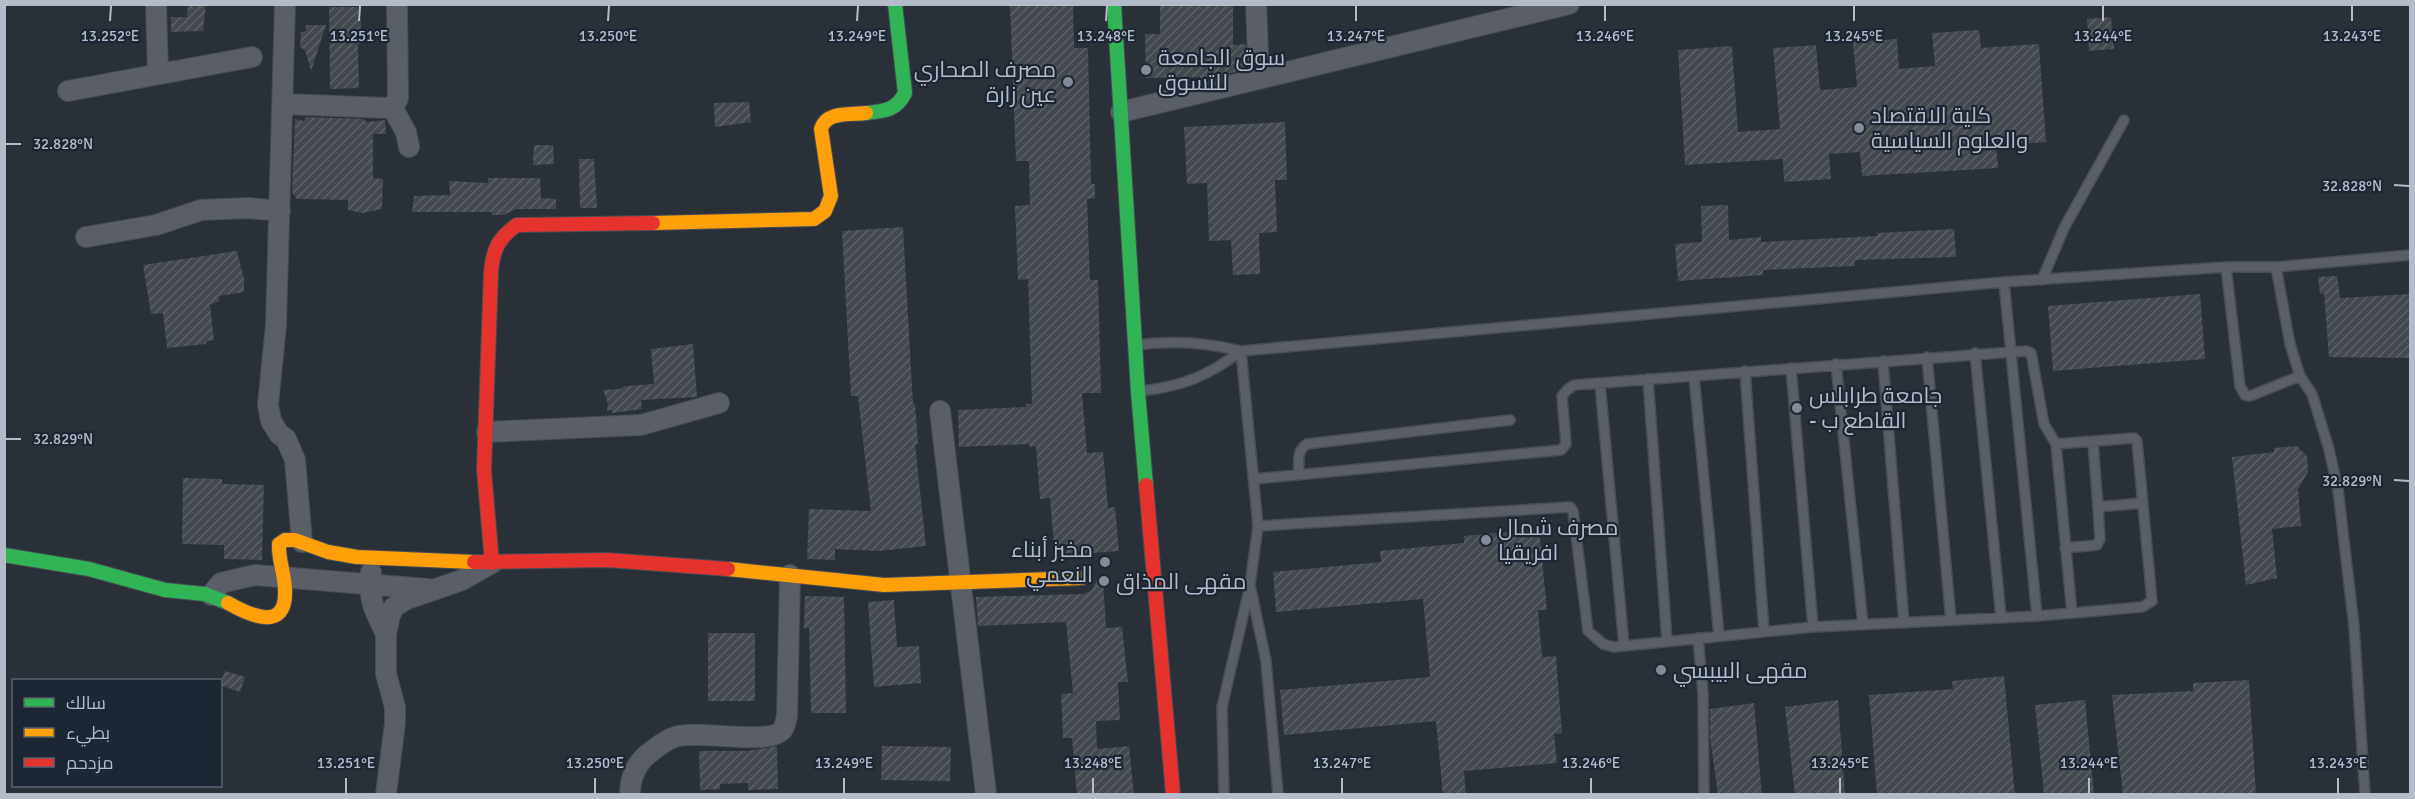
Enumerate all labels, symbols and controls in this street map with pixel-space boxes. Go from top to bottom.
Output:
text: 13.252°E [81,27,139,45]
text: 13.251°E [330,27,388,45]
text: 13.250°E [579,27,637,45]
text: 13.249°E [828,27,886,45]
text: 13.248°E [1077,27,1135,45]
text: 13.247°E [1327,27,1385,45]
text: 13.246°E [1576,27,1634,45]
text: 13.245°E [1825,27,1883,45]
text: 13.244°E [2074,27,2132,45]
text: 13.243°E [2323,27,2381,45]
place label: سوق الجامعة للتسوق [1158,44,1285,96]
place label: مصرف الصحاري عين زارة [914,56,1056,108]
marker: سوق الجامعة للتسوق [1139,63,1153,77]
marker: مصرف الصحاري عين زارة [1061,75,1075,89]
place label: كلية الاقتصاد والعلوم السياسية [1871,102,2028,156]
marker: كلية الاقتصاد والعلوم السياسية [1852,121,1866,135]
text: 32.828°N [33,135,93,153]
text: 32.828°N [2322,177,2382,195]
place label: جامعة طرابلس - القاطع ب [1809,382,1942,435]
marker: جامعة طرابلس - القاطع ب [1790,401,1804,415]
text: 32.829°N [33,430,93,448]
text: 32.829°N [2322,472,2382,490]
place label: مصرف شمال افريقيا [1498,514,1619,566]
marker: مصرف شمال افريقيا [1479,533,1493,547]
place label: مخبز أبناء النعمي [1011,536,1093,591]
marker: مخبز أبناء النعمي [1098,555,1112,569]
place label: مقهى المذاق [1116,568,1246,595]
marker: مقهى المذاق [1097,574,1111,588]
place label: مقهى البيبسي [1673,657,1808,687]
marker: مقهى البيبسي [1654,663,1668,677]
legend [12,679,222,787]
text: سالك [66,692,106,714]
text: بطيء [66,722,110,747]
text: مزدحم [66,752,114,775]
text: 13.251°E [317,754,375,772]
text: 13.250°E [566,754,624,772]
text: 13.249°E [815,754,873,772]
text: 13.248°E [1064,754,1122,772]
text: 13.247°E [1313,754,1371,772]
text: 13.246°E [1562,754,1620,772]
text: 13.245°E [1811,754,1869,772]
text: 13.244°E [2060,754,2118,772]
text: 13.243°E [2309,754,2367,772]

